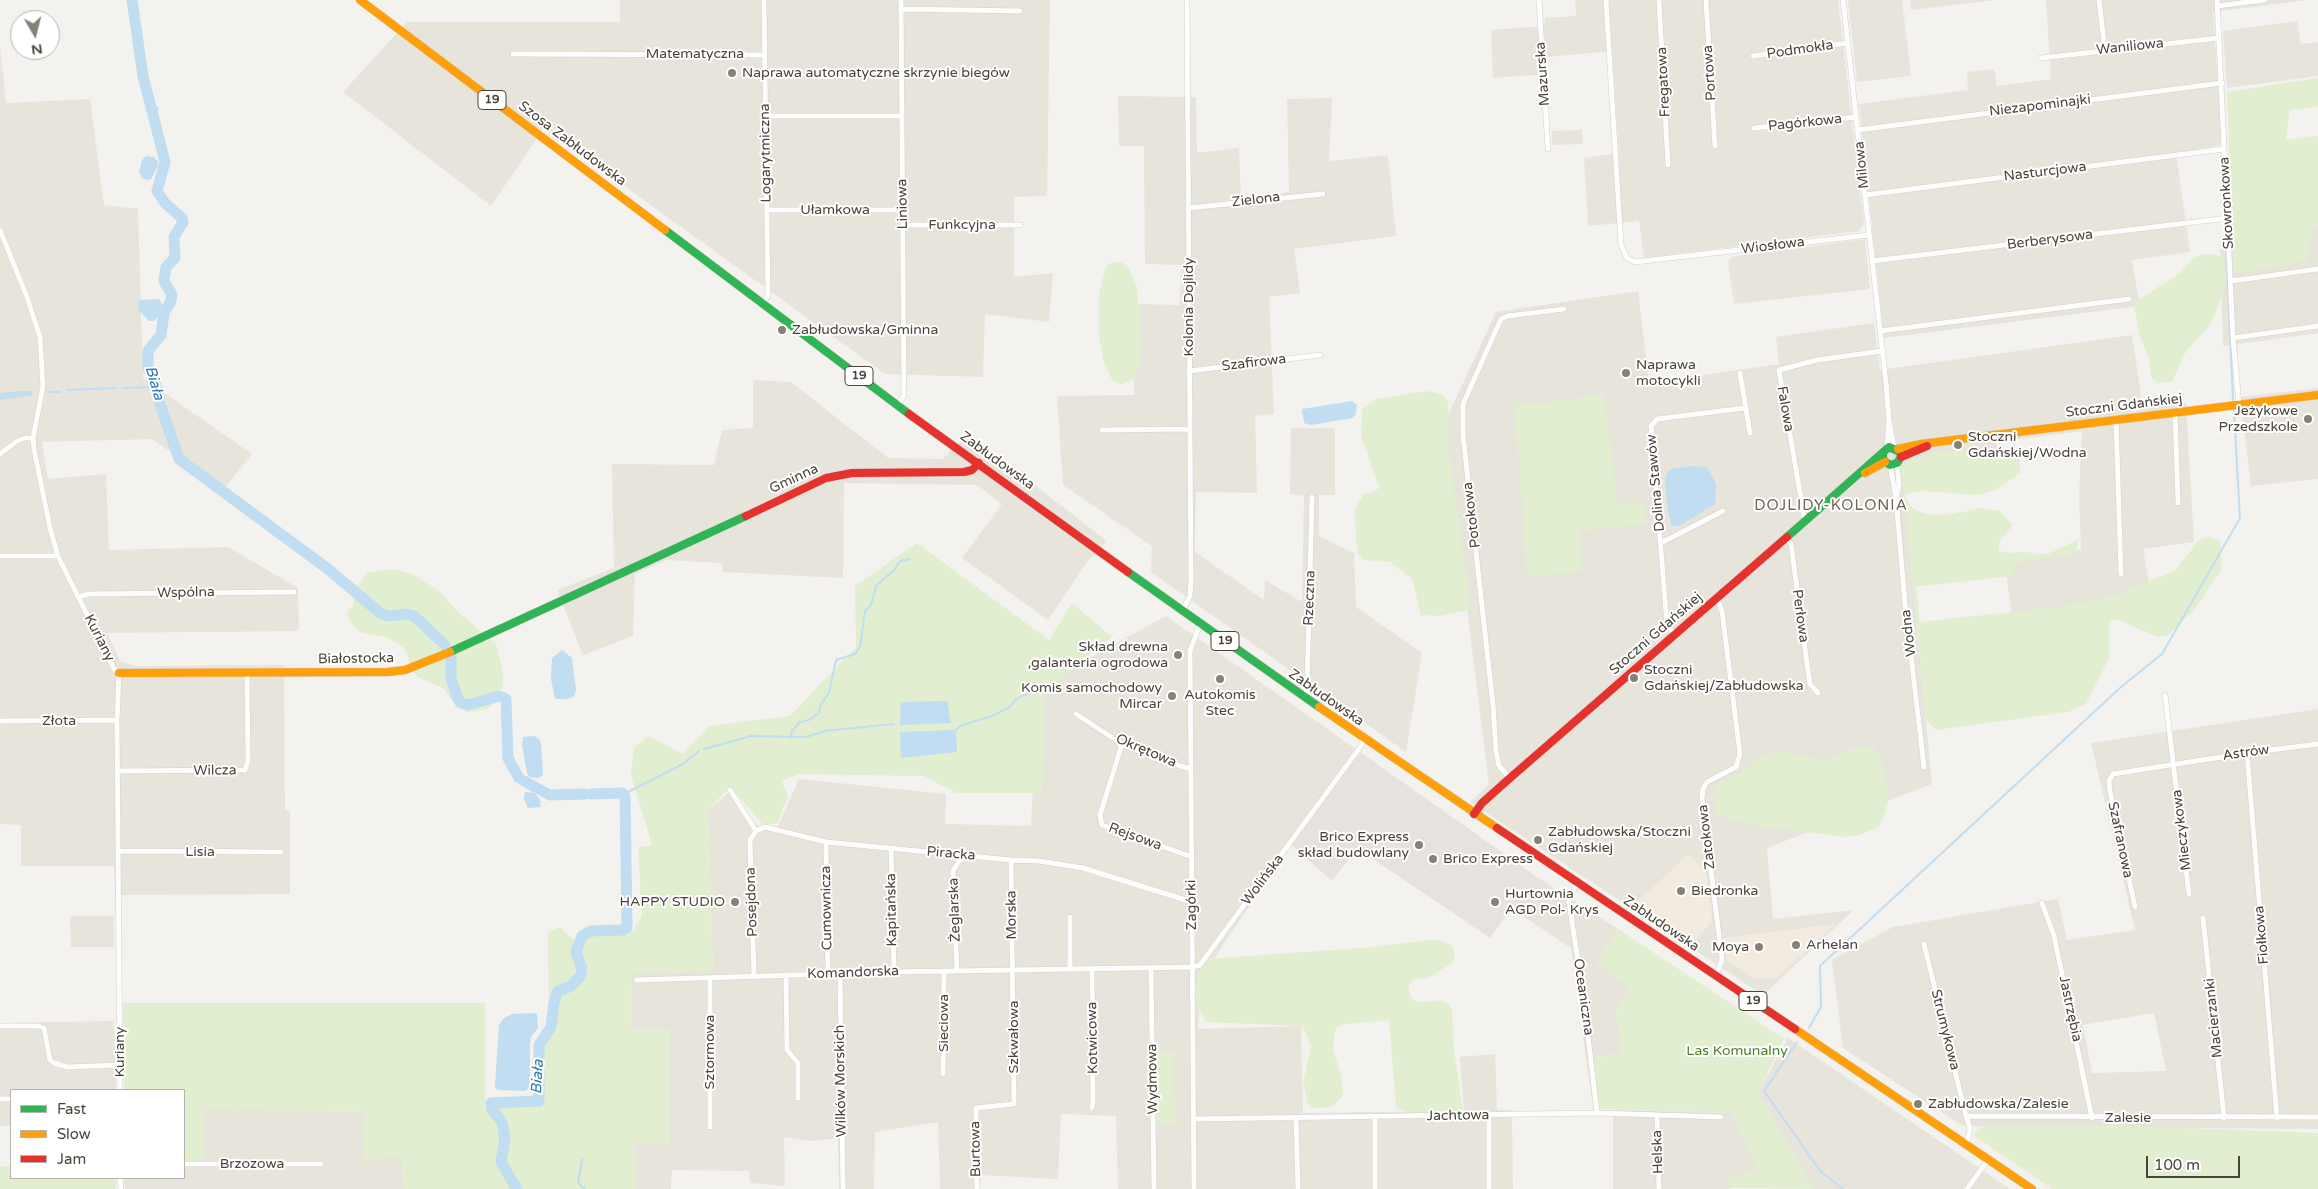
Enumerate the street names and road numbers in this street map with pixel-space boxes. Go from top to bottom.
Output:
street label: Waniliowa [2095,35,2165,59]
street label: Podmokła [1766,37,1834,63]
street label: Mazurska [1532,41,1554,107]
street label: Portowa [1700,45,1720,101]
street label: Matematyczna [646,46,744,62]
street label: Fregatowa [1654,46,1674,118]
road number: 19 [478,90,506,110]
street label: Niezapominajki [1988,91,2092,121]
street label: Szosa Zabłudowska [515,98,629,190]
street label: Logarytmiczna [757,103,775,203]
street label: Pagórkowa [1767,111,1843,135]
street label: Milowa [1851,140,1873,190]
street label: Skowronkowa [2216,156,2238,250]
street label: Nasturcjowa [2003,159,2087,185]
street label: Liniowa [894,178,912,230]
street label: Zielona [1231,189,1281,211]
street label: Ułamkowa [800,202,870,218]
street label: Funkcyjna [928,217,996,233]
street label: Berberysowa [2006,226,2094,254]
street label: Wiosłowa [1740,234,1806,258]
street label: Kolonia Dojlidy [1181,257,1197,357]
street label: Szafirowa [1221,351,1287,375]
road number: 19 [845,366,873,386]
street label: Falowa [1773,385,1797,433]
street label: Stoczni Gdańskiej [2065,391,2183,421]
street label: Zabłudowska [956,428,1038,494]
street label: Dolina Stawów [1643,434,1669,532]
street label: Gminna [767,460,821,498]
street label: Potokowa [1460,481,1484,549]
street label: Rzeczna [1301,570,1319,626]
street label: Wspólna [157,584,215,602]
street label: Perłowa [1788,588,1812,644]
street label: Stoczni Gdańskiej [1606,589,1706,679]
street label: Wodna [1898,609,1920,657]
street label: Kuriany [80,612,118,664]
road number: 19 [1211,631,1239,650]
street label: Białostocka [318,650,394,668]
street label: Zabłudowska [1285,666,1367,730]
street label: Złota [42,713,76,729]
street label: Okrętowa [1113,731,1179,771]
street label: Astrów [2222,741,2270,765]
street label: Wilcza [193,762,237,780]
street label: Mieczykowa [2169,789,2195,871]
street label: Szafranowa [2104,800,2136,880]
street label: Zatokowa [1695,804,1719,870]
street label: Rejsowa [1106,820,1164,854]
street label: Lisia [185,844,215,860]
street label: Piracka [926,844,976,864]
street label: Wolińska [1238,851,1288,909]
street label: Cumownicza [818,865,836,951]
street label: Posejdona [742,867,762,937]
street label: Kapitańska [883,873,901,947]
street label: Żeglarska [945,877,965,943]
street label: Zagórki [1183,880,1201,930]
street label: Morska [1003,890,1021,940]
street label: Zabłudowska [1620,892,1702,956]
street label: Fiołkowa [2251,905,2273,965]
street label: Oceaniczna [1569,958,1597,1036]
street label: Komandorska [807,963,899,983]
street label: Jastrzębia [2055,975,2085,1043]
street label: Macierzanki [2201,977,2227,1059]
street label: Strumykowa [1927,988,1963,1072]
road number: 19 [1739,991,1767,1010]
street label: Sieciowa [936,994,952,1052]
street label: Szkwałowa [1006,1000,1022,1074]
street label: Kotwicowa [1084,1002,1102,1074]
street label: Sztormowa [702,1015,718,1089]
street label: Wilków Morskich [832,1025,850,1137]
street label: Kuriany [112,1027,128,1077]
street label: Wydmowa [1144,1044,1162,1114]
street label: Jachtowa [1426,1107,1490,1125]
street label: Zalesie [2105,1110,2151,1126]
street label: Burtowa [967,1121,985,1177]
street label: Helska [1649,1130,1667,1174]
street label: Brzozowa [220,1156,284,1172]

